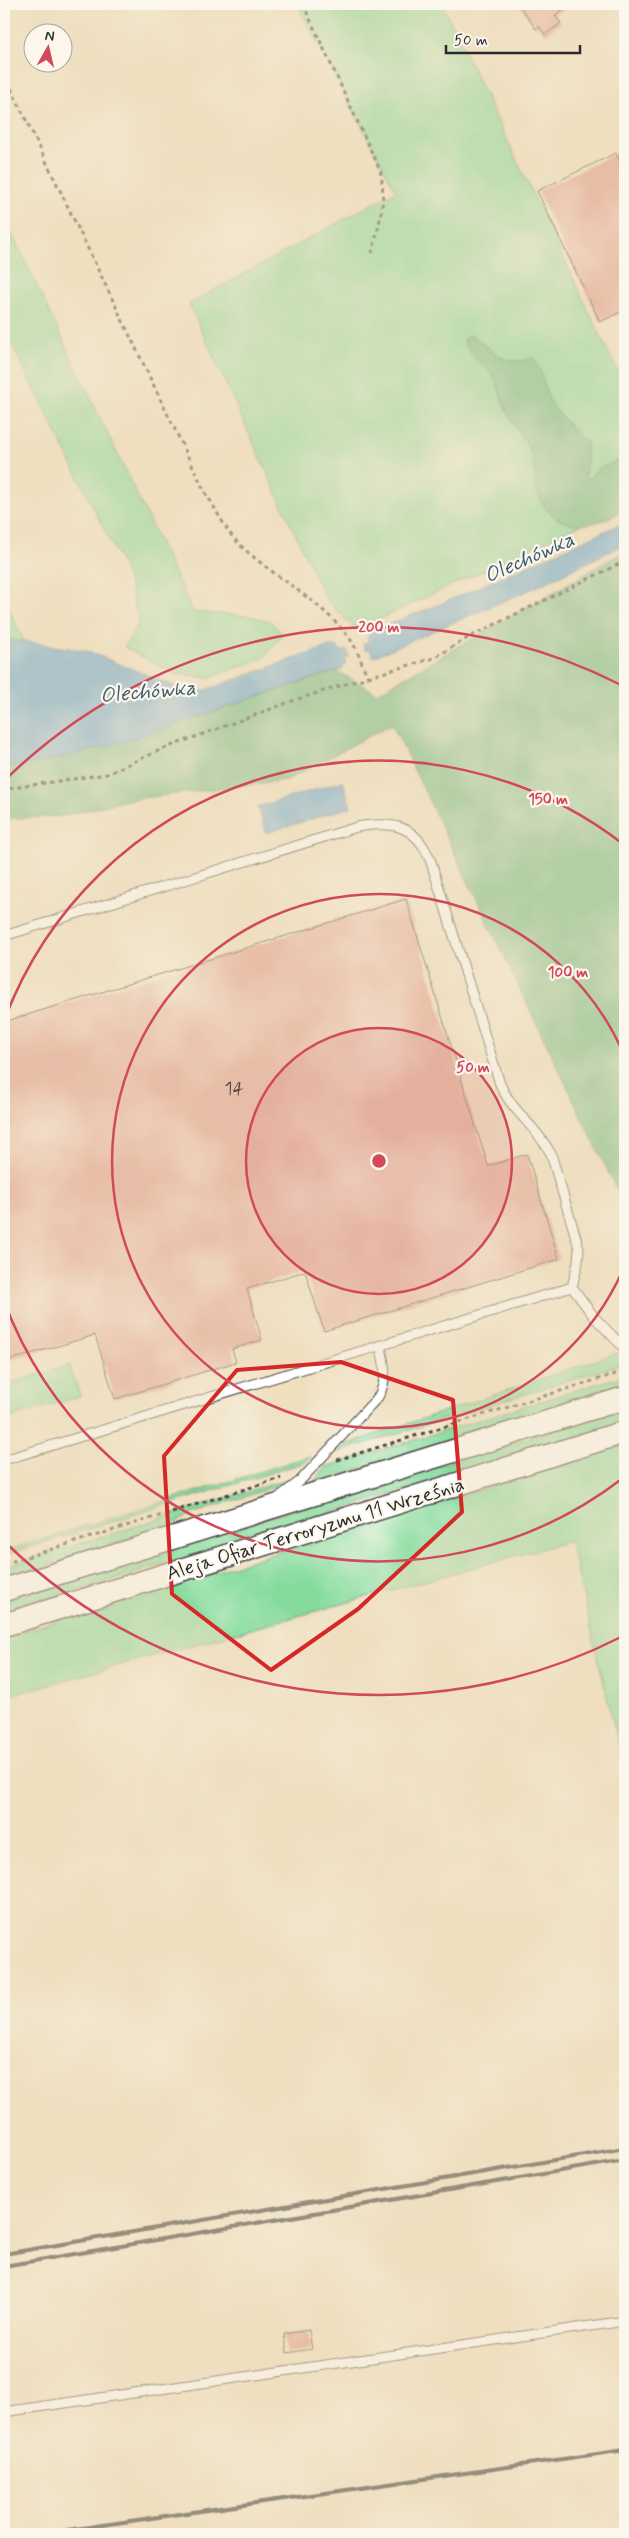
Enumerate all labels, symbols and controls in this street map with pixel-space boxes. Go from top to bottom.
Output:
north arrow [22,22,72,72]
scale bar [446,22,580,54]
text: N [44,27,56,46]
text: 50 m [454,31,488,51]
water label: Olechówka [480,525,579,590]
text: 200 m [359,618,400,638]
water label: Olechówka [99,674,197,710]
text: 150 m [528,790,568,810]
text: 100 m [548,963,588,983]
text: 50 m [456,1058,490,1078]
house number: 14 [225,1077,244,1101]
centre of rings [370,1152,388,1170]
street label: Aleja Ofiar Terroryzmu 11 Września [163,1471,468,1588]

